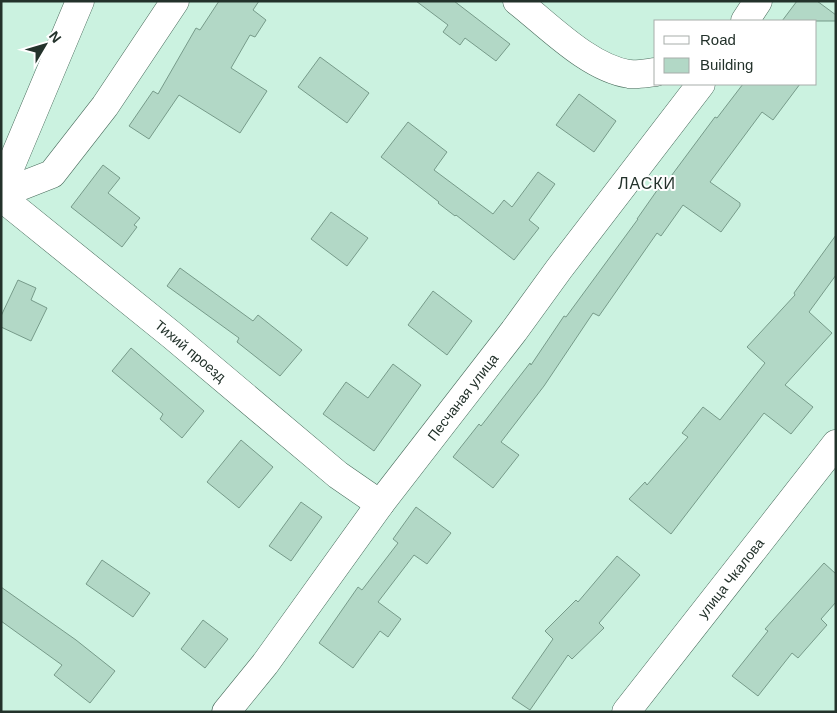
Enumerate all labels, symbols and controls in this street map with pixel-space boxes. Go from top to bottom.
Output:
north arrow [20,20,70,70]
legend [654,20,817,85]
text: N [46,28,65,46]
text: Road [700,31,736,48]
text: Building [700,56,753,73]
district label: ЛАСКИ [618,175,676,192]
street label: Тихий проезд [152,317,229,385]
street label: Песчаная улица [424,350,501,444]
street label: улица Чкалова [695,535,767,621]

